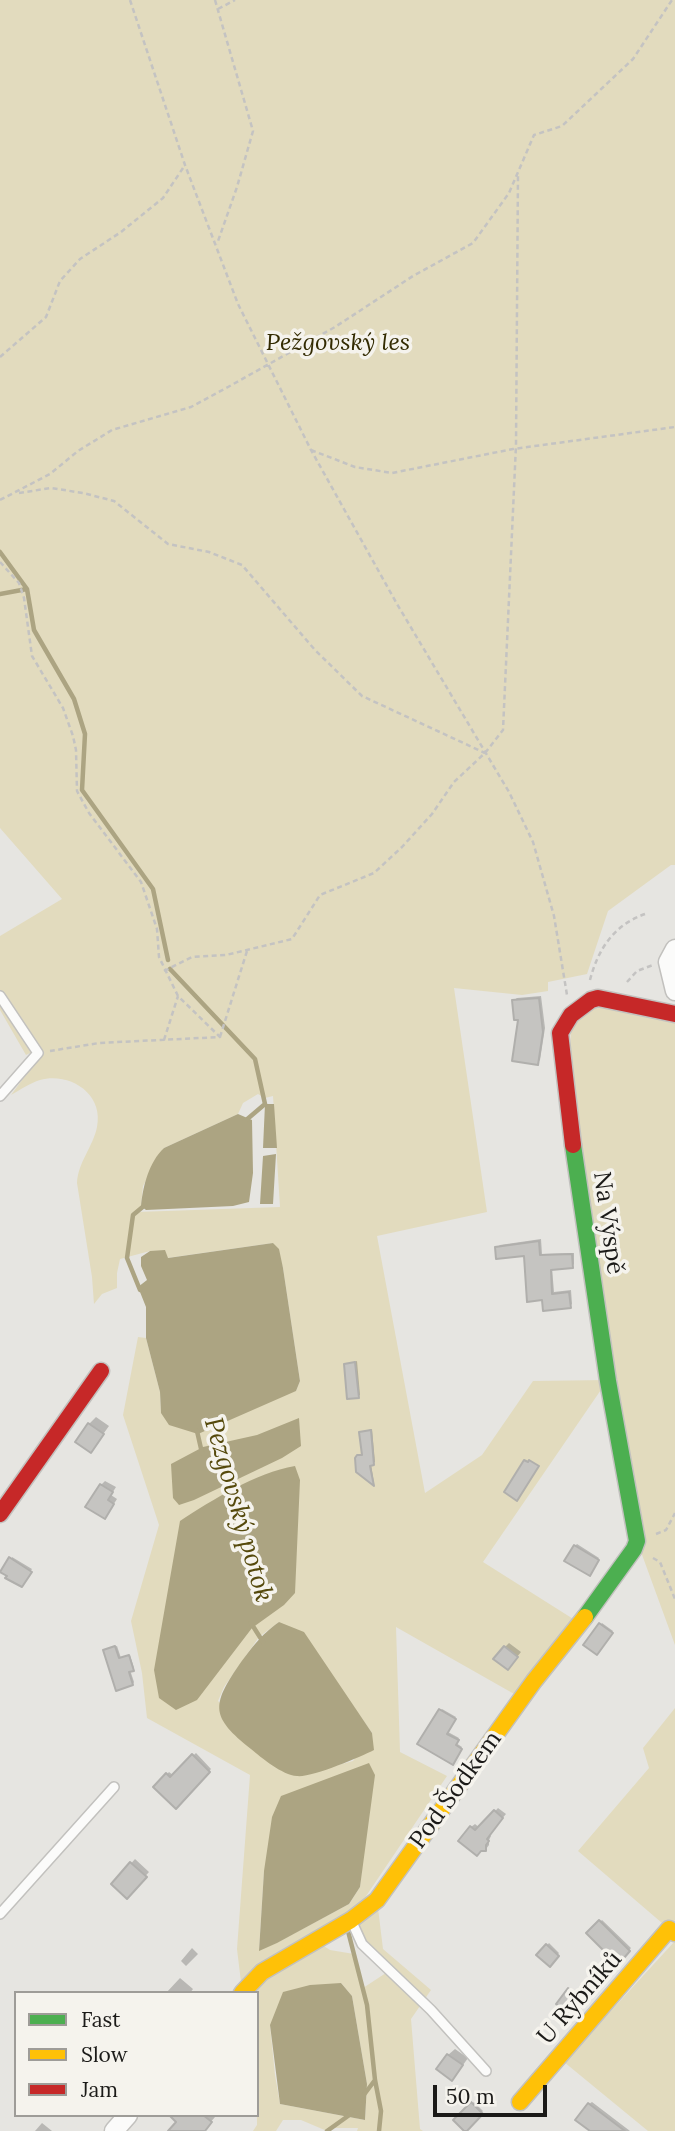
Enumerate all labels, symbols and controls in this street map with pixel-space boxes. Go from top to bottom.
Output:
park label: Pežgovský les [266,329,410,357]
street label: Na Výspě [587,1170,629,1276]
water label: Pezgovský potok [197,1414,279,1606]
street label: Pod Šodkem [404,1726,508,1854]
street label: U Rybníků [532,1945,628,2051]
legend [14,1991,259,2117]
text: Fast [81,2006,120,2033]
text: Slow [81,2041,128,2068]
scale bar [437,2072,551,2116]
text: Jam [81,2076,118,2103]
text: 50 m [446,2083,495,2110]

